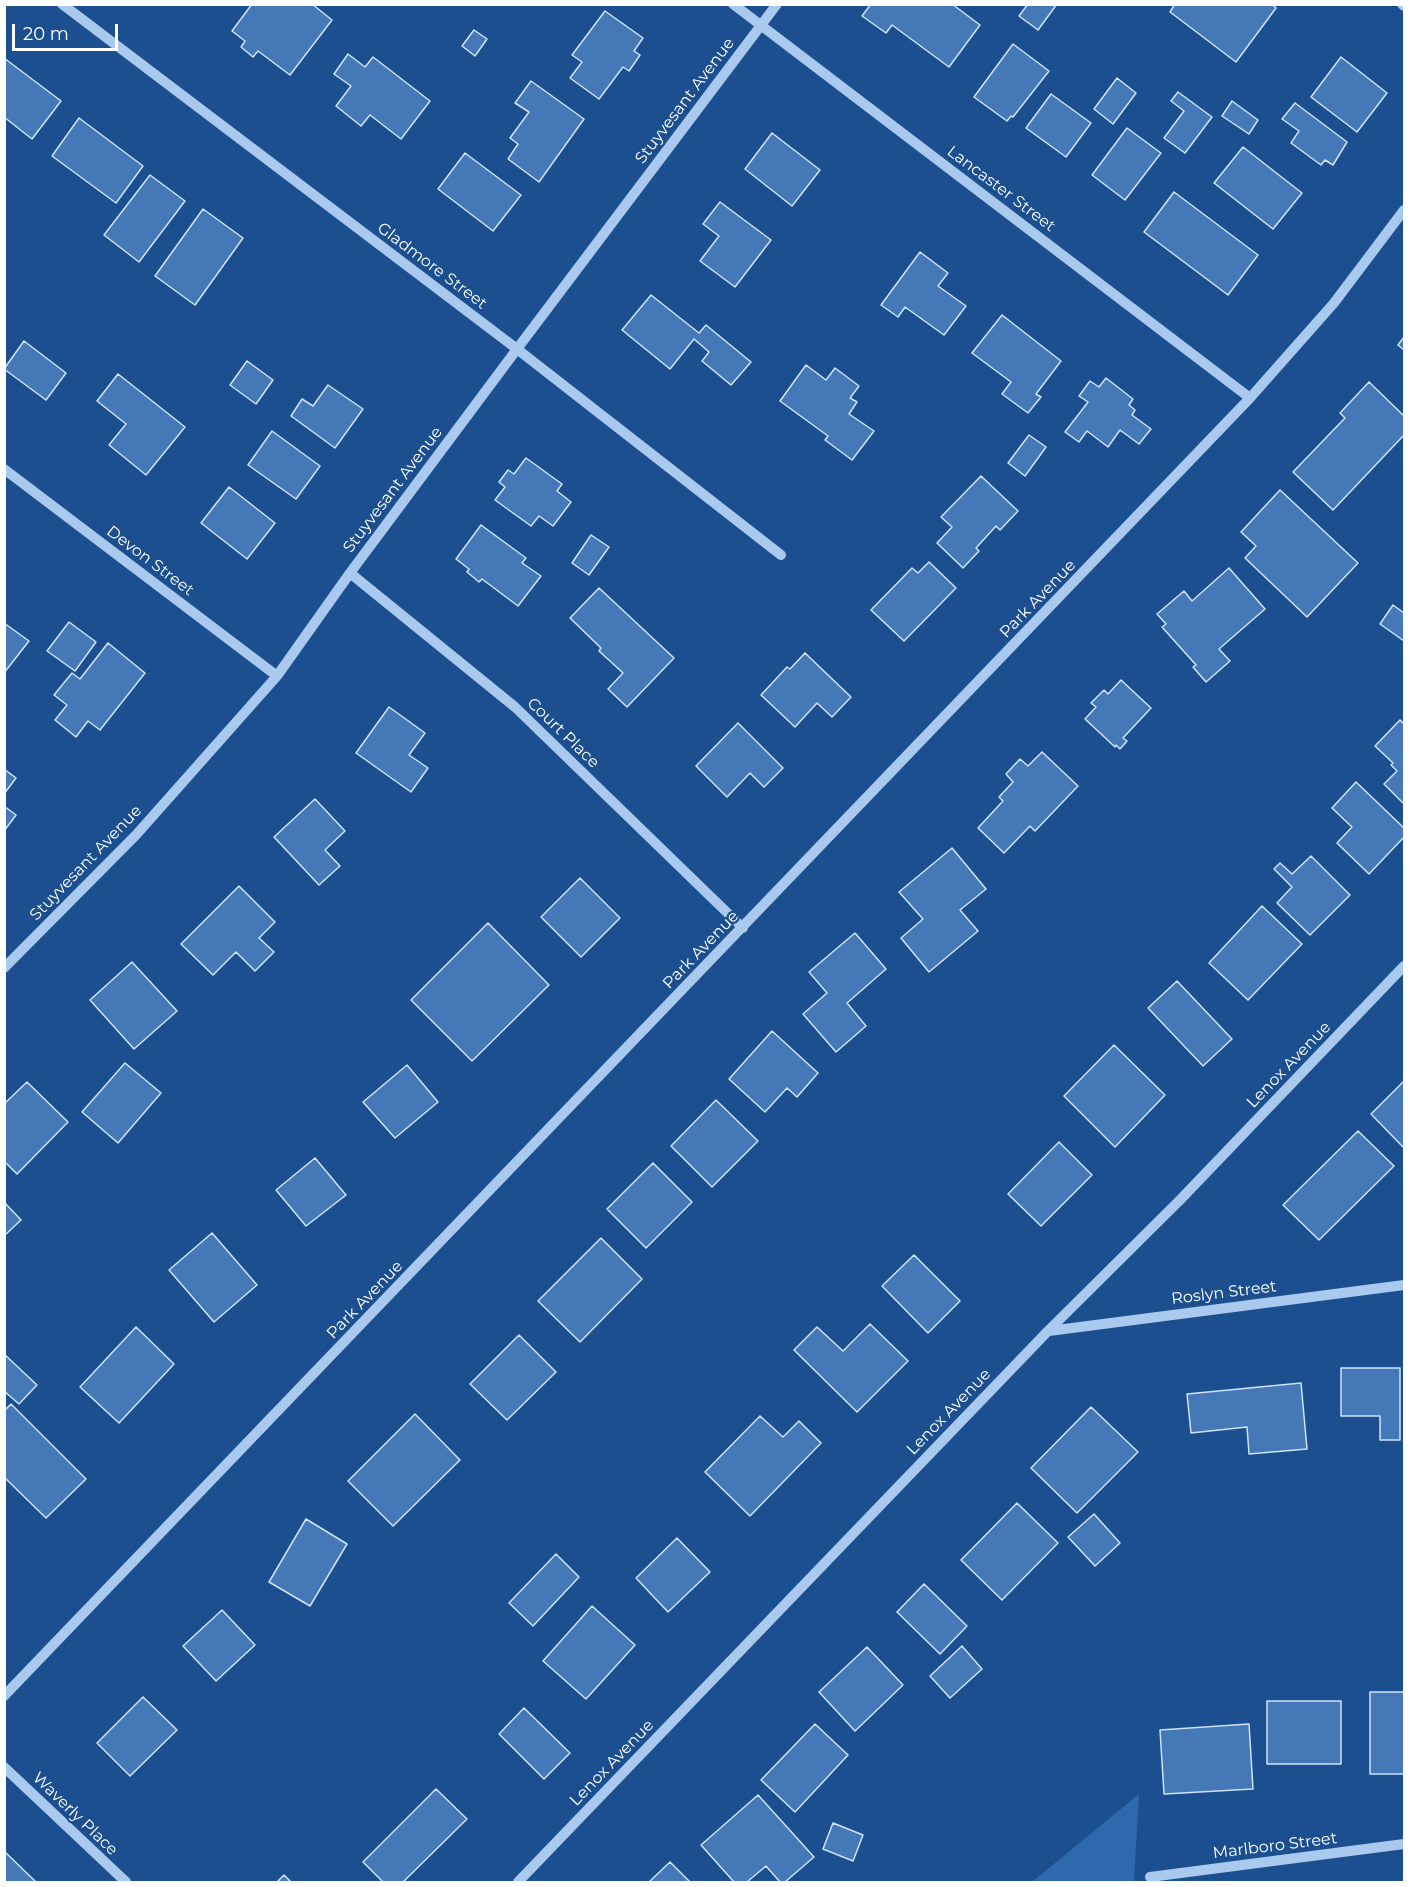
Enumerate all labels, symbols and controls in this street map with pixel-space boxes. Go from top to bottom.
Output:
scale bar [15,12,122,50]
text: 20 m [23,23,69,45]
street label: Stuyvesant Avenue [631,34,739,168]
street label: Lancaster Street [943,142,1059,236]
street label: Gladmore Street [373,218,491,314]
street label: Stuyvesant Avenue [339,423,447,557]
street label: Devon Street [102,522,198,600]
street label: Park Avenue [996,556,1080,642]
street label: Court Place [523,694,603,772]
street label: Stuyvesant Avenue [26,801,146,925]
street label: Park Avenue [659,907,743,993]
street label: Lenox Avenue [1243,1018,1335,1112]
street label: Park Avenue [323,1257,407,1343]
street label: Roslyn Street [1170,1277,1278,1309]
street label: Lenox Avenue [903,1365,995,1459]
street label: Lenox Avenue [566,1716,658,1810]
street label: Waverly Place [28,1768,122,1860]
street label: Marlboro Street [1212,1829,1338,1863]

